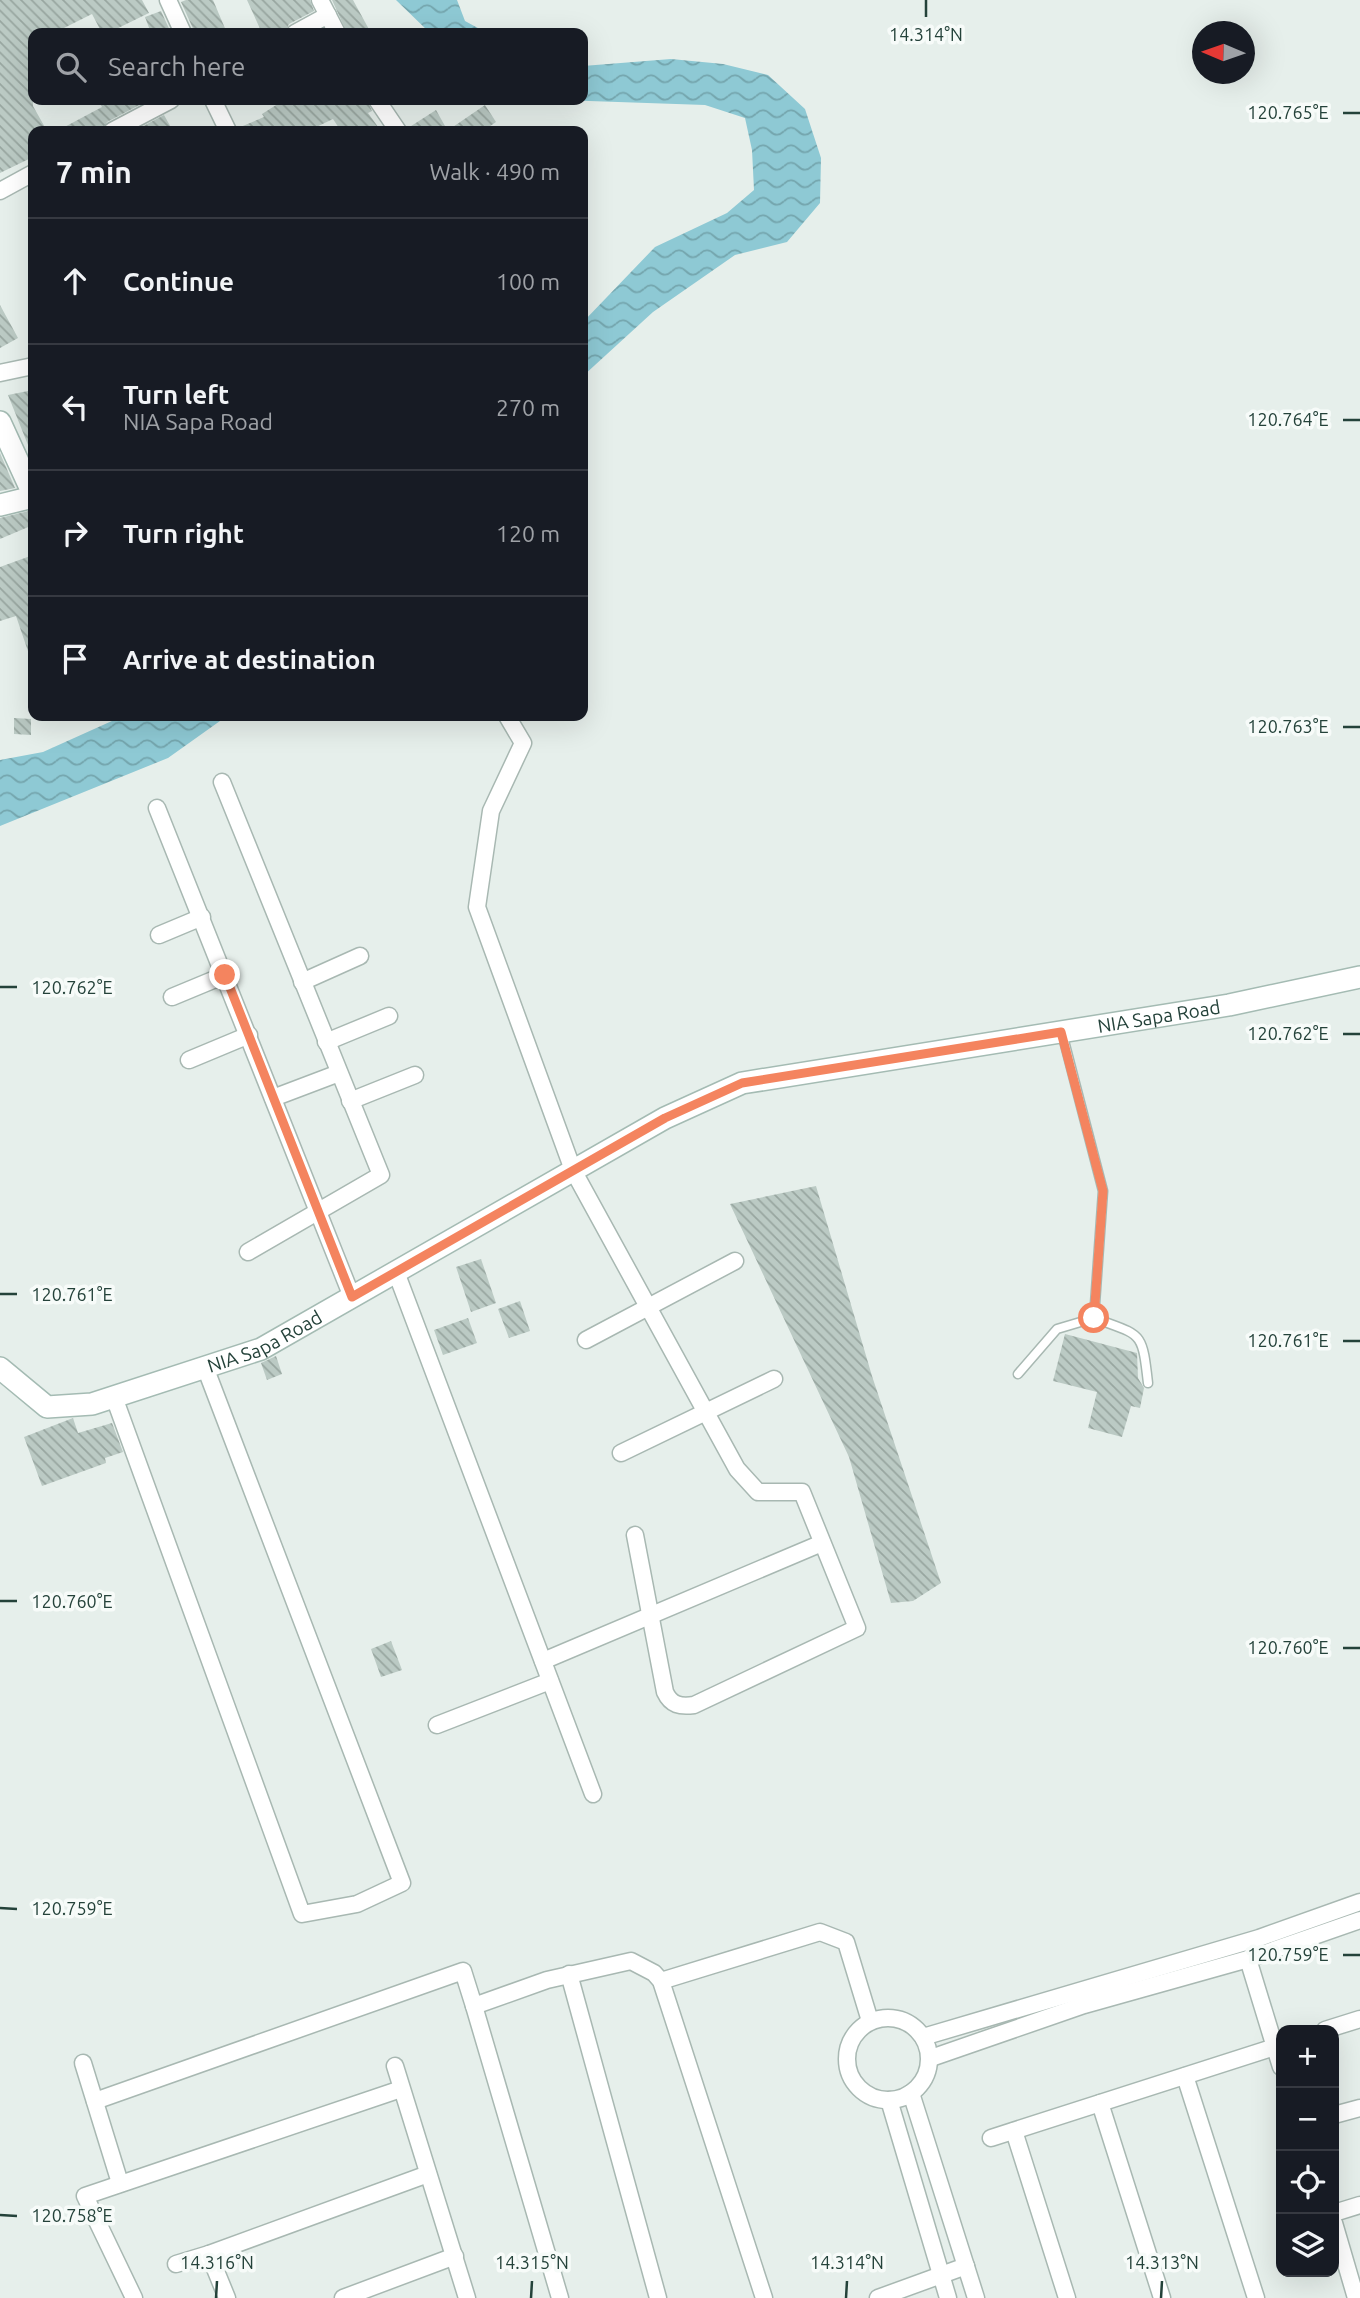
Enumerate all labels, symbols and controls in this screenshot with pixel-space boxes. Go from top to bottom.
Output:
north arrow [1192,21,1255,84]
text: 14.314°N [889,24,963,44]
search box [28,28,588,105]
icon: search [52,48,90,86]
text: Search here [108,52,245,81]
text: 120.765°E [1247,102,1329,122]
text: 7 min [56,155,132,189]
text: Walk · 490 m [429,159,560,184]
icon: ahead [56,262,94,300]
text: Continue [123,267,234,296]
text: 100 m [496,269,560,294]
text: Turn left [123,380,229,409]
icon: left [56,388,94,426]
text: 270 m [496,395,560,420]
text: NIA Sapa Road [123,409,273,434]
text: 120.764°E [1247,409,1329,429]
icon: right [56,514,94,552]
text: Turn right [123,519,244,548]
text: 120 m [496,521,560,546]
icon: arrive [56,640,94,678]
text: Arrive at destination [123,645,376,674]
text: 120.763°E [1247,716,1329,736]
route end [209,959,240,990]
text: 120.762°E [31,977,113,997]
street label: NIA Sapa Road [1096,996,1222,1037]
text: 120.762°E [1247,1023,1329,1043]
text: 120.761°E [31,1284,113,1304]
route start [1078,1302,1109,1333]
street label: NIA Sapa Road [204,1306,326,1377]
text: 120.761°E [1247,1330,1329,1350]
text: 120.760°E [31,1591,113,1611]
text: 120.760°E [1247,1637,1329,1657]
text: 120.759°E [31,1898,113,1918]
text: 120.759°E [1247,1944,1329,1964]
map controls [1276,2025,1339,2277]
button: + [1276,2025,1339,2088]
button: − [1276,2088,1339,2151]
button: locate [1276,2151,1339,2214]
text: 120.758°E [31,2205,113,2225]
button: layers [1276,2214,1339,2277]
text: 14.316°N [180,2252,254,2272]
text: 14.315°N [495,2252,569,2272]
text: 14.314°N [810,2252,884,2272]
text: 14.313°N [1125,2252,1199,2272]

